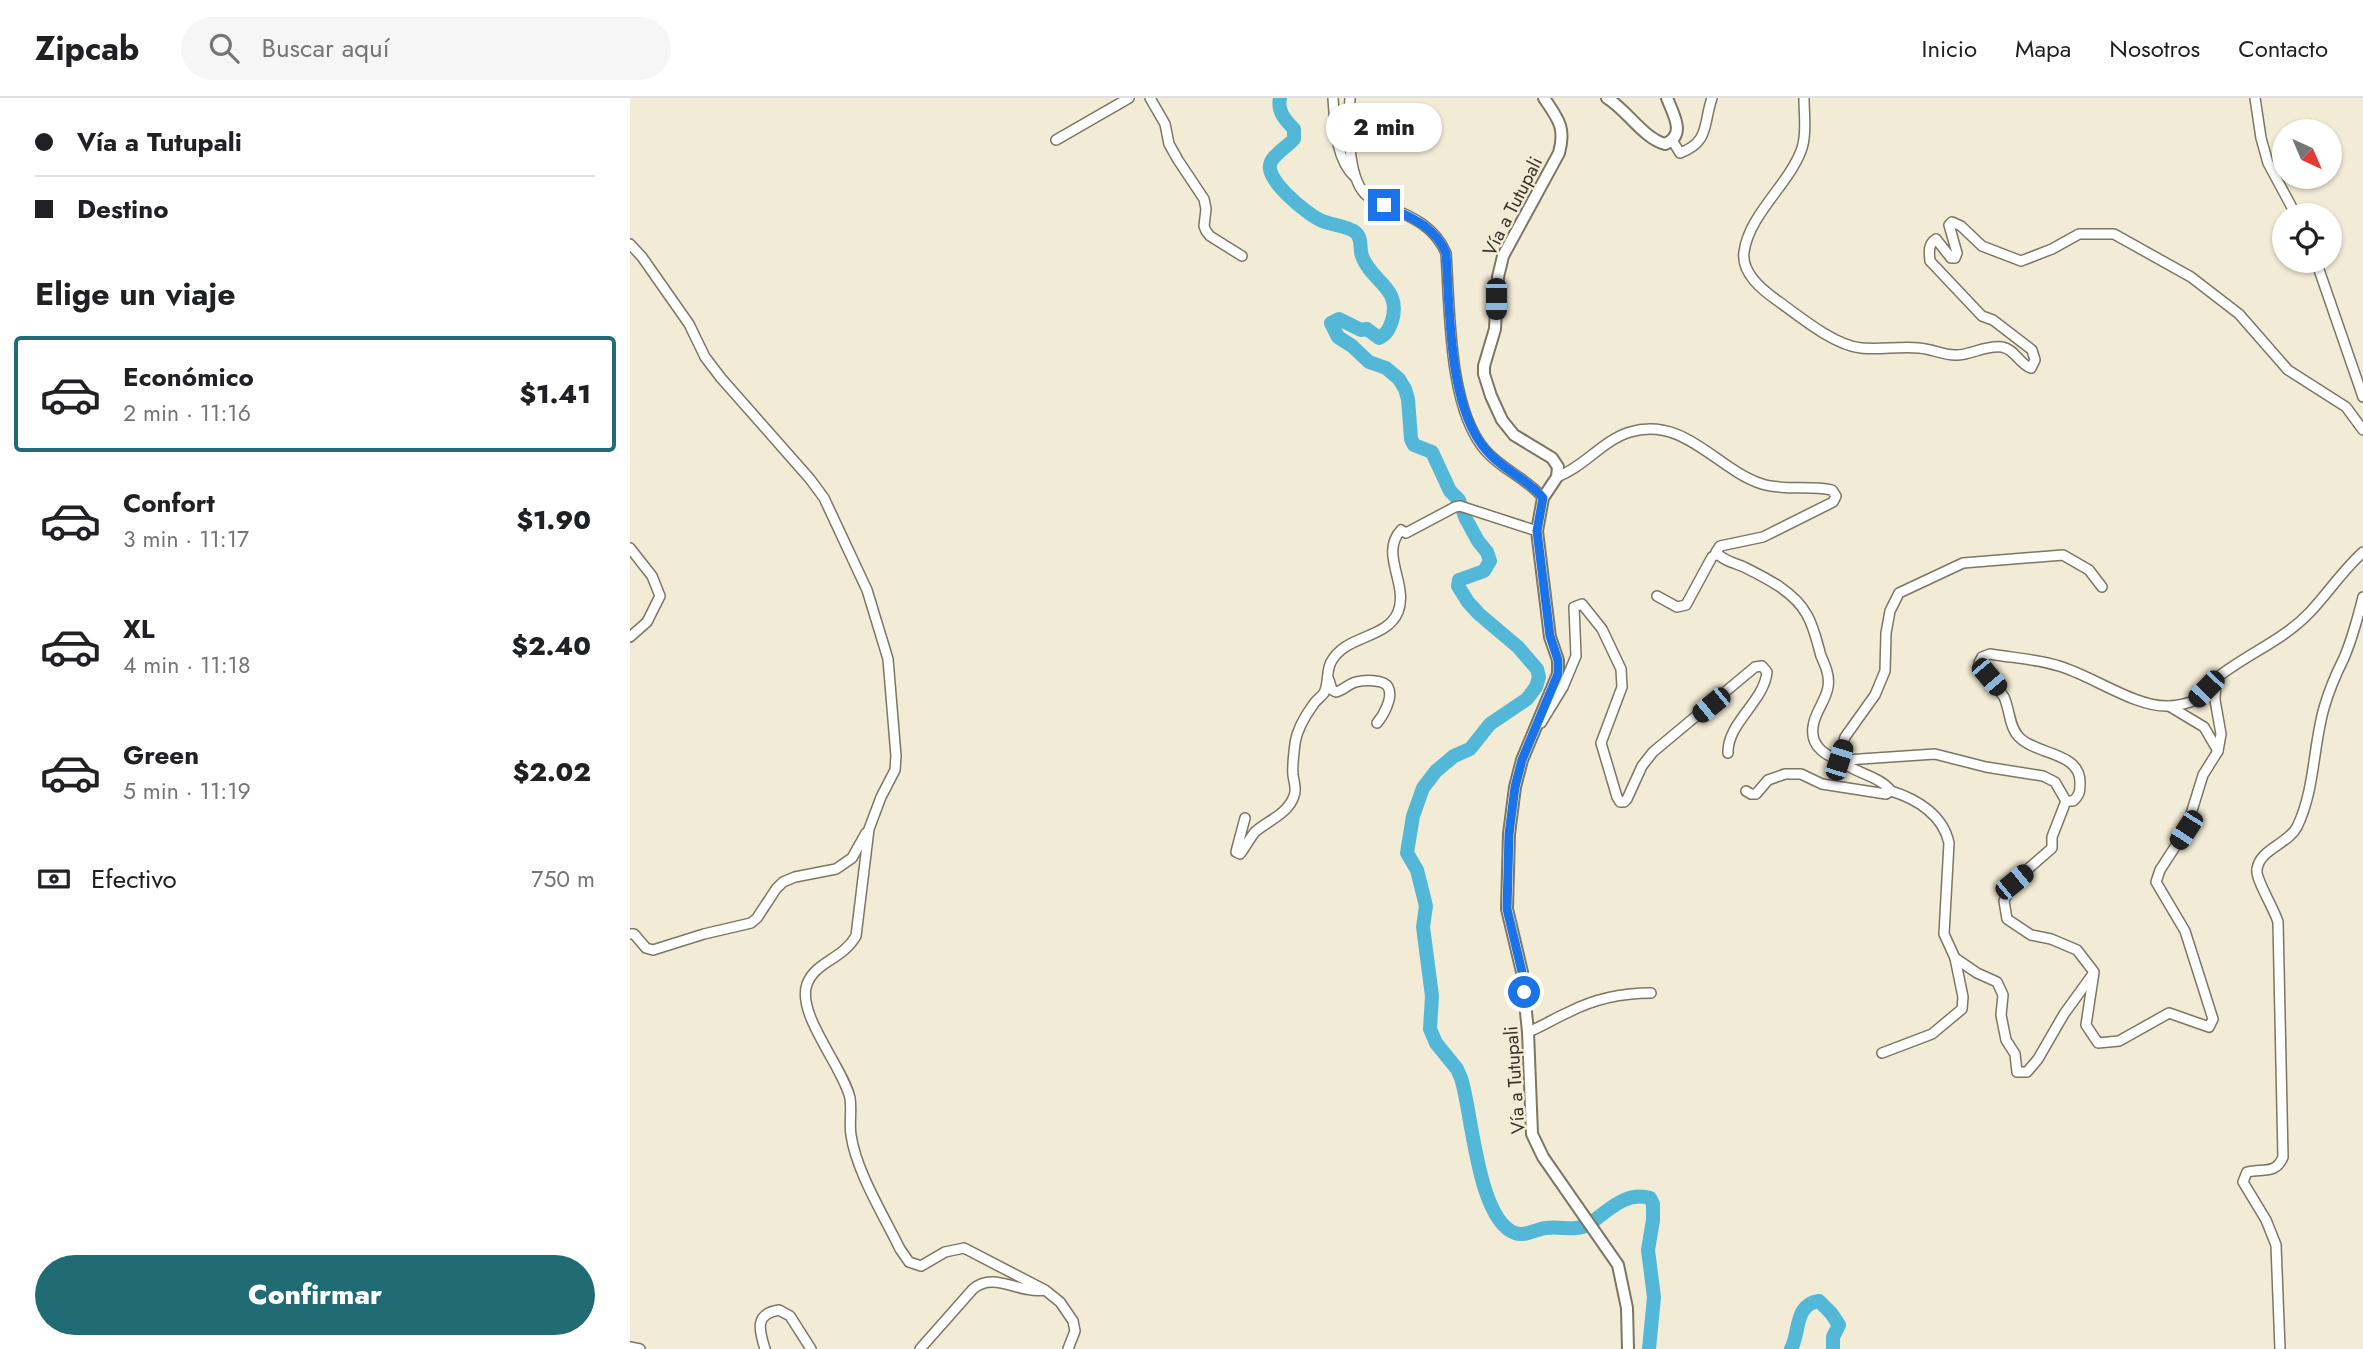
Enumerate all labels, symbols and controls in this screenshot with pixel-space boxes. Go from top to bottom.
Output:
search box [181,17,671,80]
text: Zipcab [35,25,139,72]
icon: search [205,29,243,67]
text: Buscar aquí [261,29,389,67]
text: Inicio [1922,31,1977,66]
text: Mapa [2015,31,2071,66]
text: Nosotros [2109,31,2200,66]
text: Contacto [2238,31,2328,66]
callout: 2 min [1326,104,1442,153]
text: 2 min [1353,110,1415,144]
north arrow [2272,119,2342,189]
map controls [2272,119,2342,273]
text: Vía a Tutupali [77,123,242,161]
street label: Vía a Tutupali [1476,152,1549,261]
route end [1368,189,1400,221]
text: Destino [77,190,169,228]
button: locate [2272,203,2342,273]
text: Elige un viaje [35,271,236,317]
car [1486,278,1507,320]
text: Económico [123,358,254,396]
icon: car [39,363,102,426]
text: $1.41 [520,375,591,413]
text: 2 min · 11:16 [123,396,251,430]
text: Confort [123,484,215,522]
icon: car [39,489,102,552]
text: $1.90 [516,501,591,539]
text: 3 min · 11:17 [123,522,249,556]
text: XL [123,610,155,648]
icon: car [39,615,102,678]
text: $2.40 [511,627,591,665]
text: 4 min · 11:18 [123,648,251,682]
car [1968,654,2011,700]
car [2184,667,2229,711]
car [1689,684,1734,726]
text: Green [123,736,199,774]
car [1823,737,1856,783]
icon: car [39,741,102,804]
text: $2.02 [513,753,591,791]
text: 5 min · 11:19 [123,774,251,808]
car [2166,807,2207,853]
icon: cash [35,860,73,898]
text: Efectivo [91,860,177,898]
car [1992,861,2037,903]
text: 750 m [531,862,595,896]
route start [1508,976,1540,1008]
street label: Vía a Tutupali [1497,1025,1532,1135]
button: Confirmar [35,1255,595,1335]

